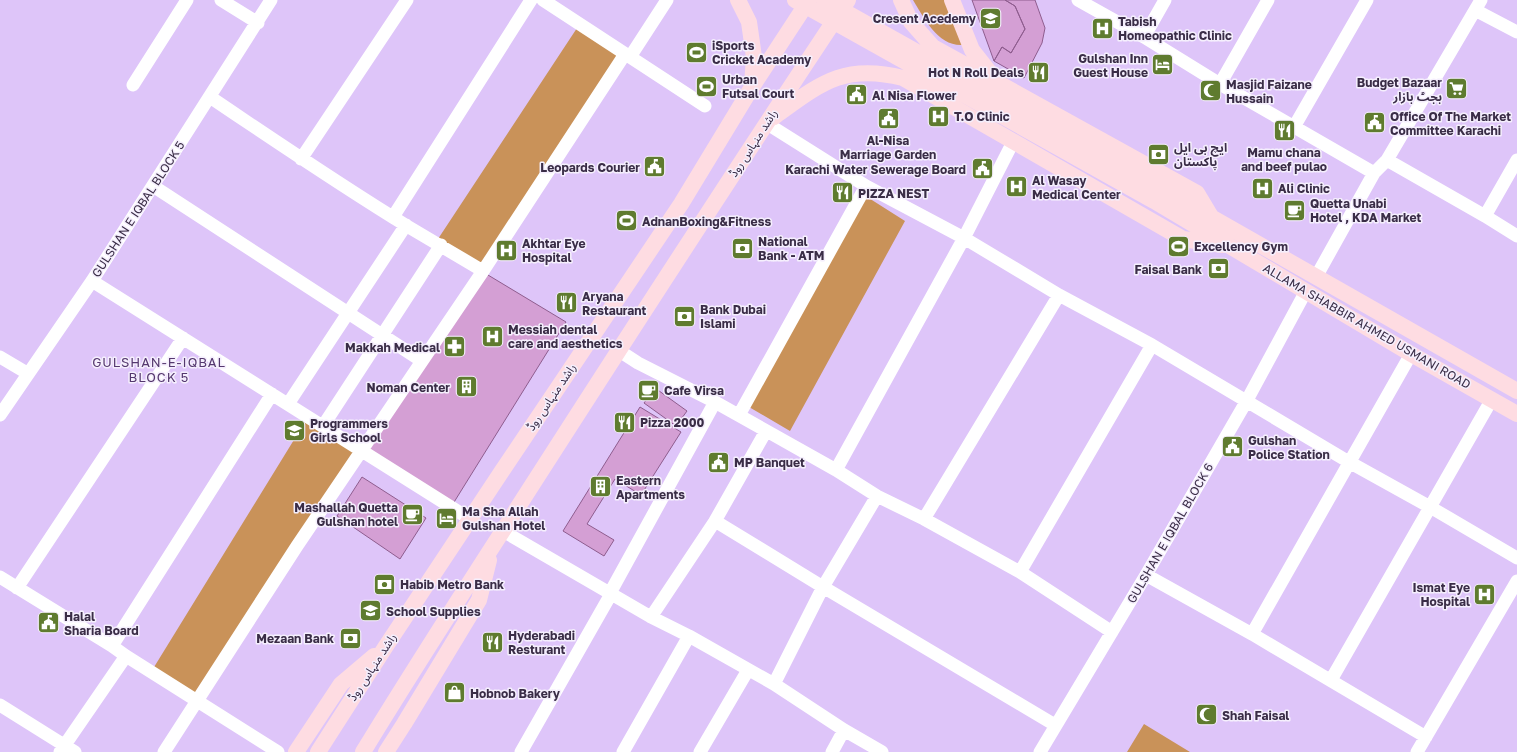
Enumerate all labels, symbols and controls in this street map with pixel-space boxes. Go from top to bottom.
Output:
school or university icon: Cresent Acedemy [978,5,1004,31]
place label: Cresent Acedemy [873,11,977,26]
place label: Tabish Homeopathic Clinic [1118,14,1232,43]
hospital icon: Tabish Homeopathic Clinic [1090,15,1116,41]
place label: iSports Cricket Academy [712,38,812,67]
sports icon: iSports Cricket Academy [683,39,709,65]
place label: Gulshan Inn Guest House [1073,51,1148,80]
hotel icon: Gulshan Inn Guest House [1150,52,1176,78]
restaurant icon: Hot N Roll Deals [1026,59,1052,85]
place label: Hot N Roll Deals [928,65,1024,80]
place label: Urban Futsal Court [722,72,795,101]
sports icon: Urban Futsal Court [693,73,719,99]
place label: Budget Bazaar بجٹ بازار [1357,75,1442,104]
supermarket icon: Budget Bazaar بجٹ بازار [1444,76,1470,102]
place label: Masjid Faizane Hussain [1226,77,1312,106]
mosque icon: Masjid Faizane Hussain [1197,78,1223,104]
public building icon: Al Nisa Flower [844,82,870,108]
place label: Al Nisa Flower [872,88,957,103]
hospital icon: T.O Clinic [925,103,951,129]
street label: راشد منہاس روڈ [725,106,781,180]
public building icon: Al-Nisa Marriage Garden [875,106,901,132]
place label: T.O Clinic [954,109,1010,124]
place label: Office Of The Market Committee Karachi [1390,109,1511,138]
public building icon: Office Of The Market Committee Karachi [1361,110,1387,136]
restaurant icon: Mamu chana and beef pulao [1271,118,1297,144]
place label: Al-Nisa Marriage Garden [840,133,936,162]
street label: GULSHAN E IQBAL BLOCK 5 [88,138,188,280]
place label: ایچ بی ایل پاکستان [1174,140,1227,170]
bank icon: ایچ بی ایل پاکستان [1145,141,1171,167]
place label: Mamu chana and beef pulao [1241,145,1327,174]
public building icon: Leopards Courier [642,154,668,180]
public building icon: Karachi Water Sewerage Board [969,156,995,182]
place label: Leopards Courier [540,160,640,175]
place label: Karachi Water Sewerage Board [785,162,966,177]
place label: Al Wasay Medical Center [1032,173,1121,202]
hospital icon: Al Wasay Medical Center [1003,174,1029,200]
hospital icon: Ali Clinic [1249,175,1275,201]
restaurant icon: PIZZA NEST [829,180,855,206]
place label: Ali Clinic [1278,181,1330,196]
place label: PIZZA NEST [858,186,929,201]
place label: Quetta Unabi Hotel , KDA Market [1310,196,1422,225]
cafe icon: Quetta Unabi Hotel , KDA Market [1281,197,1307,223]
sports icon: AdnanBoxing&Fitness [613,208,639,234]
place label: AdnanBoxing&Fitness [642,214,771,229]
sports icon: Excellency Gym [1166,233,1192,259]
place label: National Bank - ATM [758,234,824,263]
bank icon: National Bank - ATM [730,235,756,261]
place label: Akhtar Eye Hospital [522,236,586,265]
hospital icon: Akhtar Eye Hospital [494,237,520,263]
place label: Excellency Gym [1194,239,1288,254]
bank icon: Faisal Bank [1205,256,1231,282]
street label: ALLAMA SHABBIR AHMED USMANI ROAD [1260,260,1474,392]
place label: Faisal Bank [1135,262,1202,277]
place label: Aryana Restaurant [582,289,647,318]
restaurant icon: Aryana Restaurant [553,290,579,316]
place label: Bank Dubai Islami [700,302,766,331]
bank icon: Bank Dubai Islami [672,303,698,329]
place label: Messiah dental care and aesthetics [508,322,623,351]
hospital icon: Messiah dental care and aesthetics [480,323,506,349]
pharmacy icon: Makkah Medical [442,334,468,360]
place label: Makkah Medical [345,340,440,355]
district label: GULSHAN-E-IQBAL BLOCK 5 [92,354,226,385]
street label: راشد منہاس روڈ [523,361,580,434]
building icon: Noman Center [453,374,479,400]
cafe icon: Cafe Virsa [635,377,661,403]
place label: Noman Center [367,380,450,395]
place label: Cafe Virsa [664,383,724,398]
restaurant icon: Pizza 2000 [611,409,637,435]
place label: Pizza 2000 [640,415,705,430]
place label: Programmers Girls School [310,416,388,445]
school or university icon: Programmers Girls School [281,417,307,443]
place label: Gulshan Police Station [1248,433,1330,462]
public building icon: Gulshan Police Station [1219,434,1245,460]
public building icon: MP Banquet [705,449,731,475]
place label: MP Banquet [734,455,805,470]
street label: GULSHAN E IQBAL BLOCK 6 [1124,460,1216,606]
place label: Eastern Apartments [616,473,685,502]
building icon: Eastern Apartments [587,474,613,500]
place label: Mashallah Quetta Gulshan hotel [294,500,398,529]
cafe icon: Mashallah Quetta Gulshan hotel [400,501,426,527]
place label: Ma Sha Allah Gulshan Hotel [462,504,545,533]
hotel icon: Ma Sha Allah Gulshan Hotel [434,505,460,531]
bank icon: Habib Metro Bank [371,571,397,597]
place label: Habib Metro Bank [400,577,504,592]
place label: Ismat Eye Hospital [1413,580,1470,609]
hospital icon: Ismat Eye Hospital [1472,581,1498,607]
school or university icon: School Supplies [357,598,383,624]
place label: School Supplies [386,604,481,619]
place label: Halal Sharia Board [64,609,139,638]
public building icon: Halal Sharia Board [36,610,62,636]
bank icon: Mezaan Bank [337,625,363,651]
place label: Hyderabadi Resturant [508,628,575,657]
restaurant icon: Hyderabadi Resturant [480,629,506,655]
street label: راشد منہاس روڈ [344,630,400,704]
place label: Mezaan Bank [256,631,334,646]
shop icon: Hobnob Bakery [441,680,467,706]
place label: Hobnob Bakery [470,686,561,701]
mosque icon: Shah Faisal [1193,702,1219,728]
place label: Shah Faisal [1222,708,1289,723]

